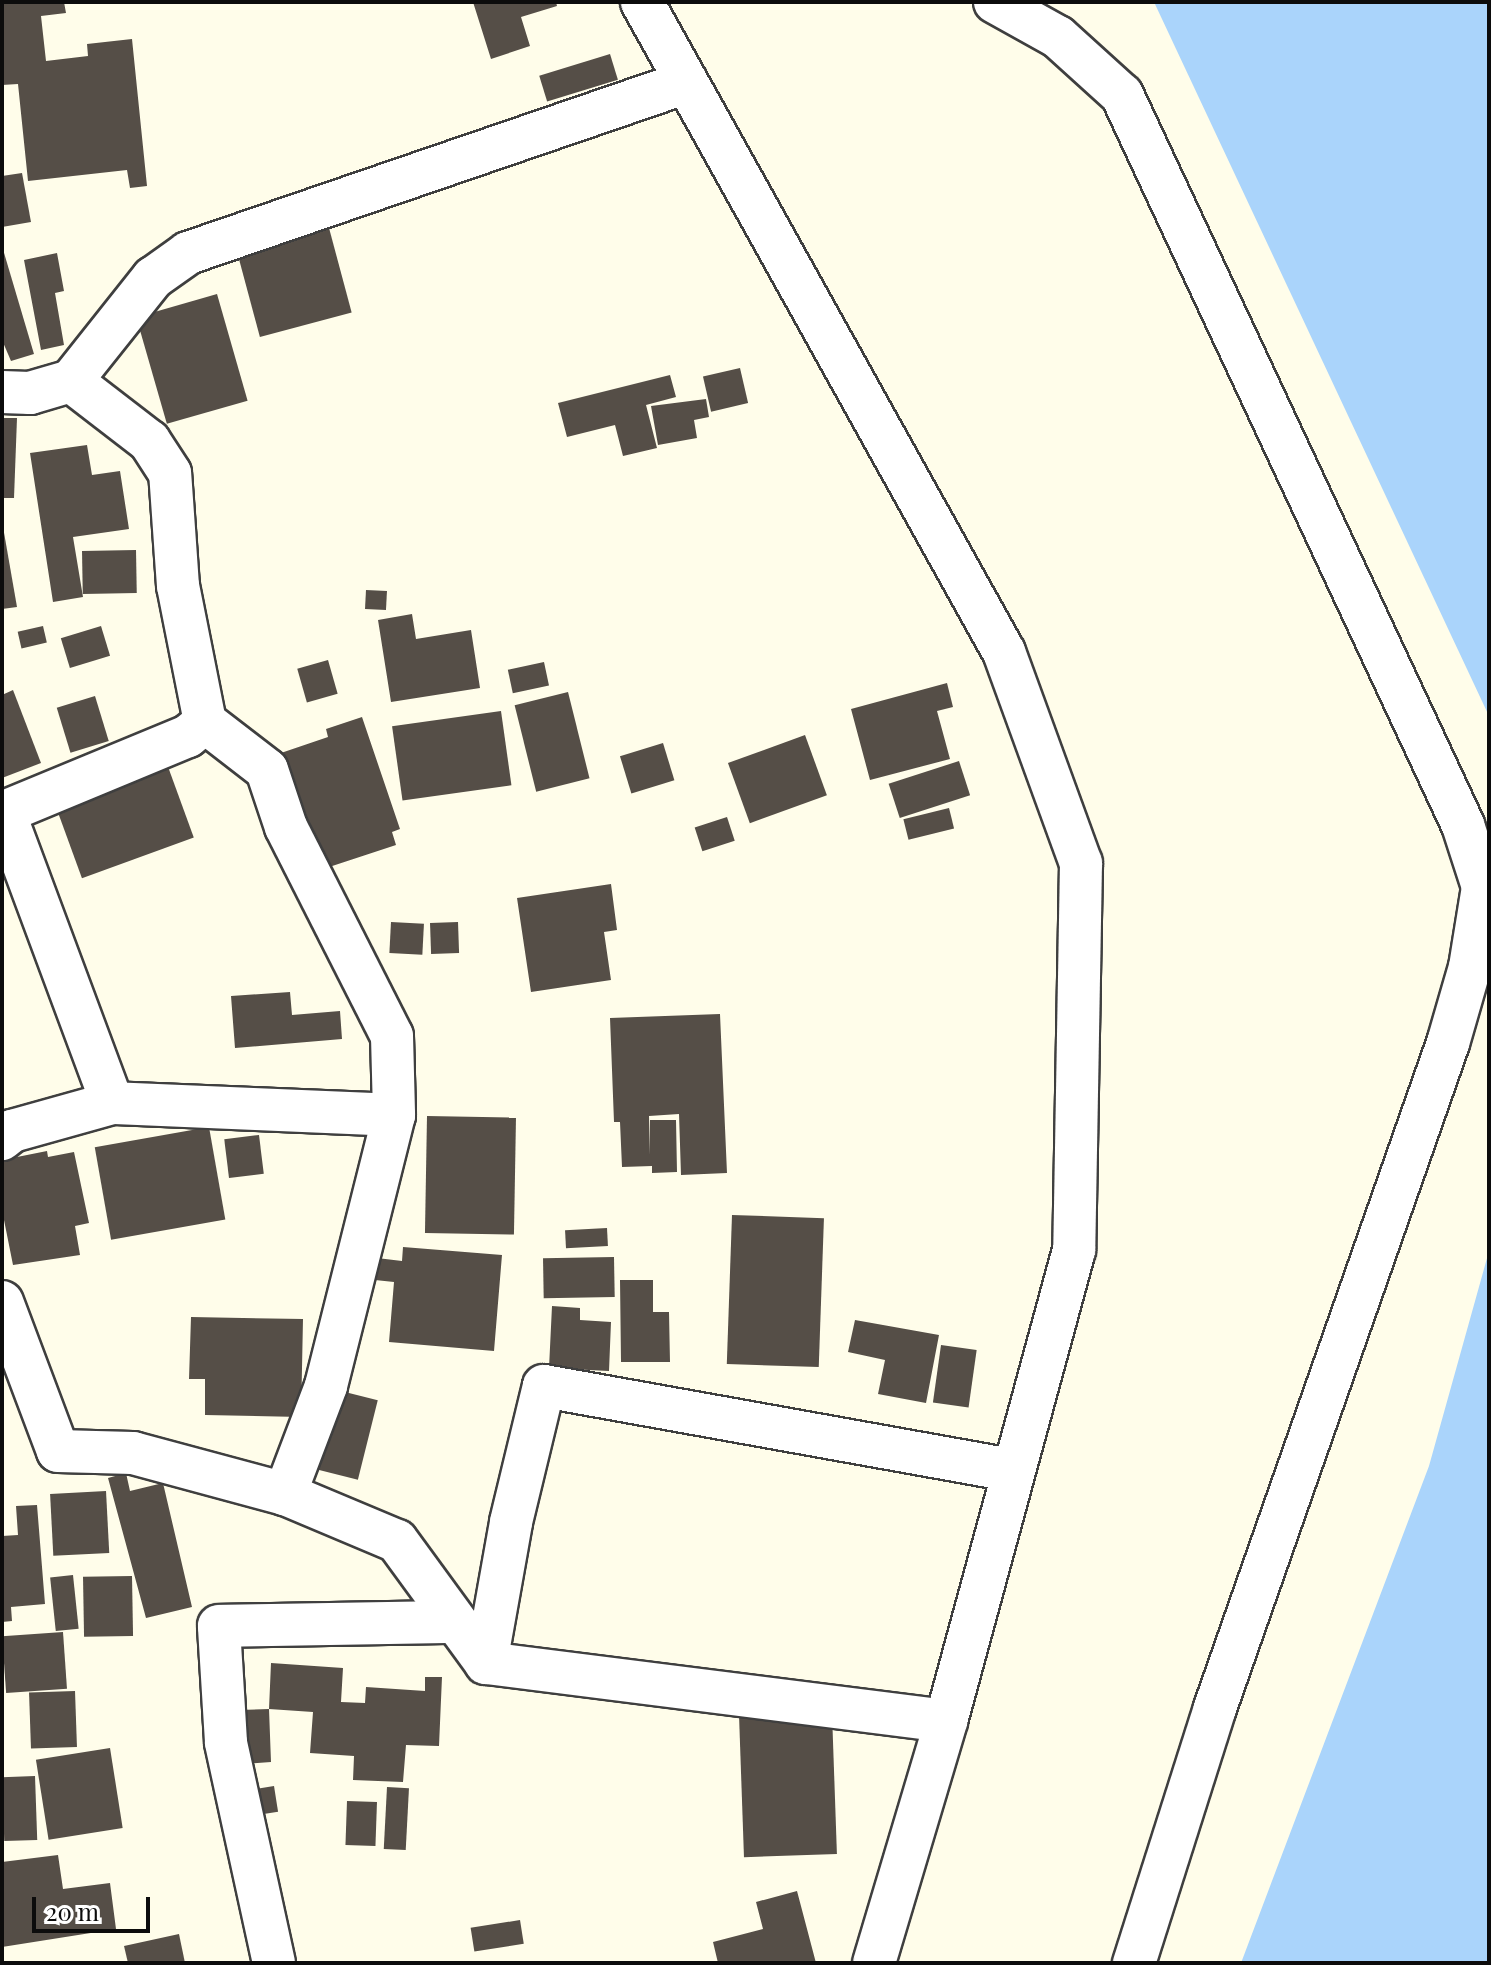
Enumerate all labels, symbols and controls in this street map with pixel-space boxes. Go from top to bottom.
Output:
scale bar [36,1881,154,1931]
text: 20 m [46,1895,99,1927]

